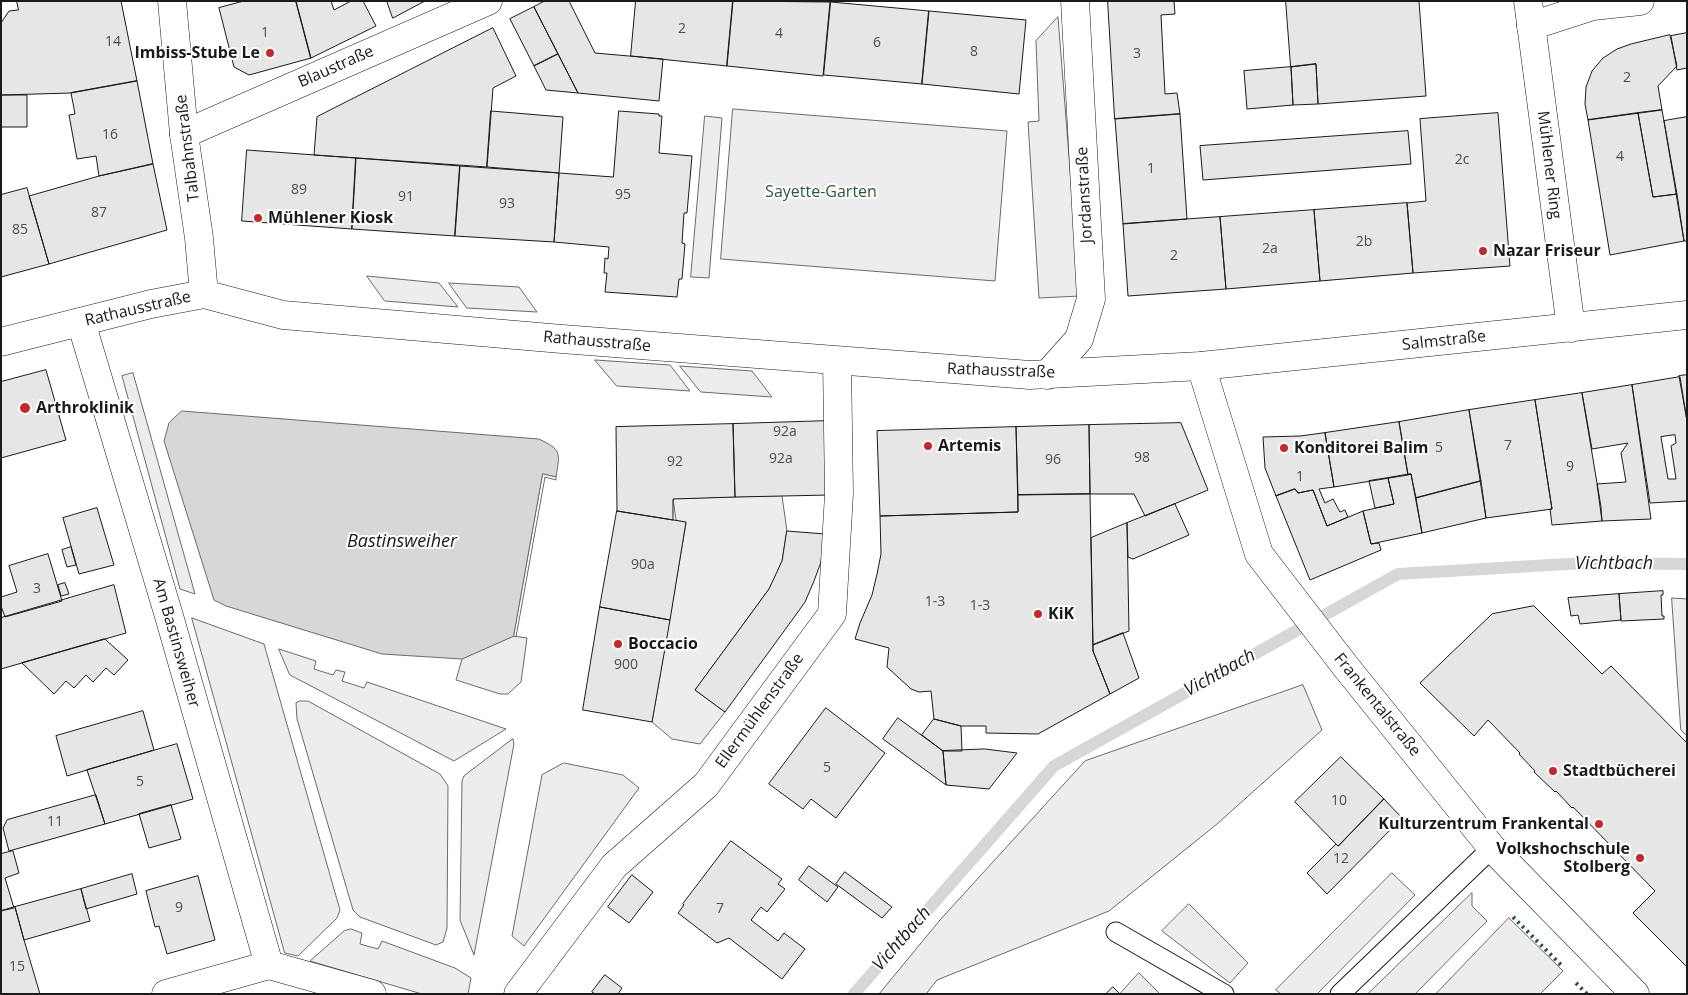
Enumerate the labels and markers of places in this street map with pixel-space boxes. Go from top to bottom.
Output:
place label: Imbiss-Stube Le [134,43,260,63]
marker: Imbiss-Stube Le [264,47,276,59]
place label: Mühlener Kiosk [268,208,393,228]
marker: Mühlener Kiosk [252,212,264,224]
place label: Nazar Friseur [1493,241,1601,261]
marker: Nazar Friseur [1477,245,1489,257]
place label: Arthroklinik [36,398,134,418]
marker: Arthroklinik [18,401,32,415]
place label: Artemis [938,436,1001,456]
place label: Konditorei Balim [1294,438,1429,458]
marker: Artemis [922,440,934,452]
marker: Konditorei Balim [1278,442,1290,454]
place label: KiK [1048,604,1074,624]
marker: KiK [1032,608,1044,620]
place label: Boccacio [628,634,698,654]
marker: Boccacio [612,638,624,650]
place label: Stadtbücherei [1563,761,1676,781]
marker: Stadtbücherei [1547,765,1559,777]
place label: Kulturzentrum Frankental [1378,814,1589,834]
marker: Kulturzentrum Frankental [1593,818,1605,830]
place label: Volkshochschule Stolberg [1496,839,1630,877]
marker: Volkshochschule Stolberg [1634,852,1646,864]

